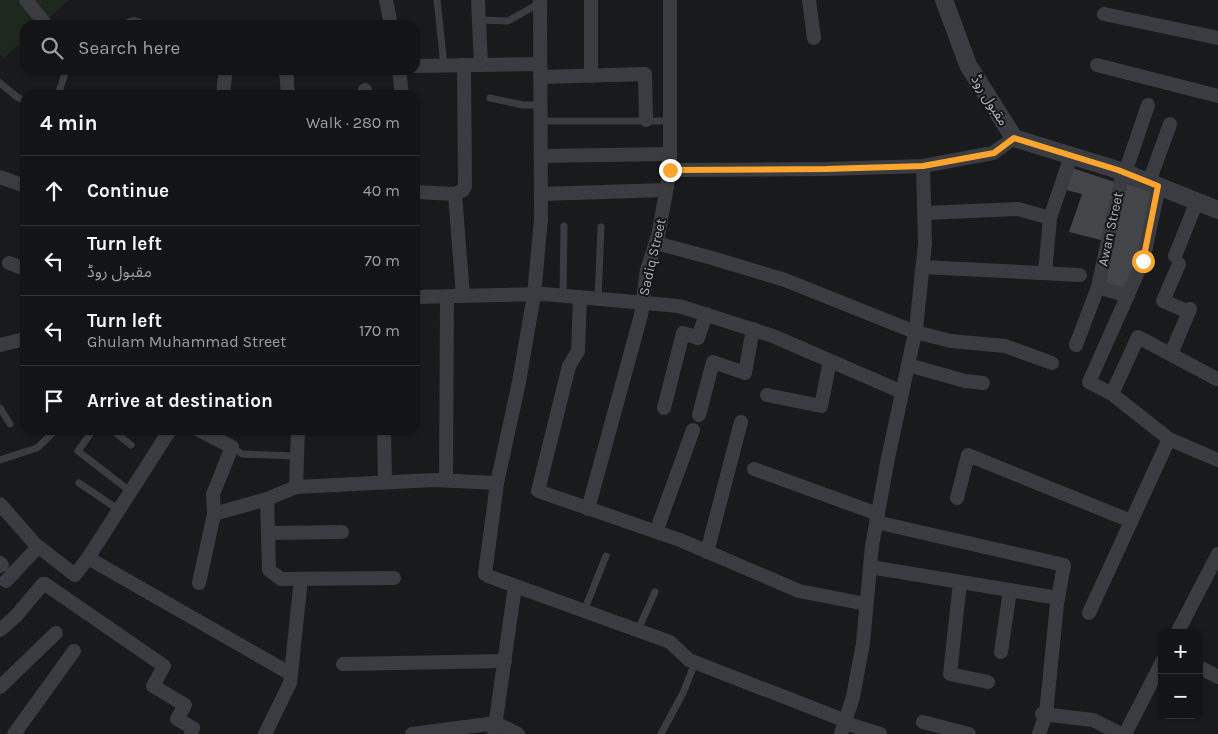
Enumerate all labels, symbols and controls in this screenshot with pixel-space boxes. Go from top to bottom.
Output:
search box [20,20,420,75]
icon: search [38,34,66,62]
text: Search here [78,37,180,59]
street label: مقبول روڈ [967,72,1012,129]
text: 4 min [40,111,98,135]
text: Walk · 280 m [306,113,400,132]
route end [659,159,682,182]
icon: ahead [40,177,68,205]
text: Continue [87,180,169,202]
text: 40 m [363,181,400,200]
street label: Awan Street [1094,190,1127,268]
street label: Sadiq Street [635,217,670,297]
text: Turn left [87,233,162,255]
icon: left [40,247,68,275]
route start [1132,250,1155,273]
text: 70 m [364,251,400,270]
text: مقبول روڈ [87,262,152,281]
text: Turn left [87,310,162,332]
icon: left [40,317,68,345]
text: 170 m [359,321,400,340]
text: Ghulam Muhammad Street [87,332,286,351]
icon: arrive [40,387,68,415]
text: Arrive at destination [87,390,273,412]
map controls [1158,629,1203,719]
button: + [1158,629,1203,674]
button: − [1158,674,1203,719]

